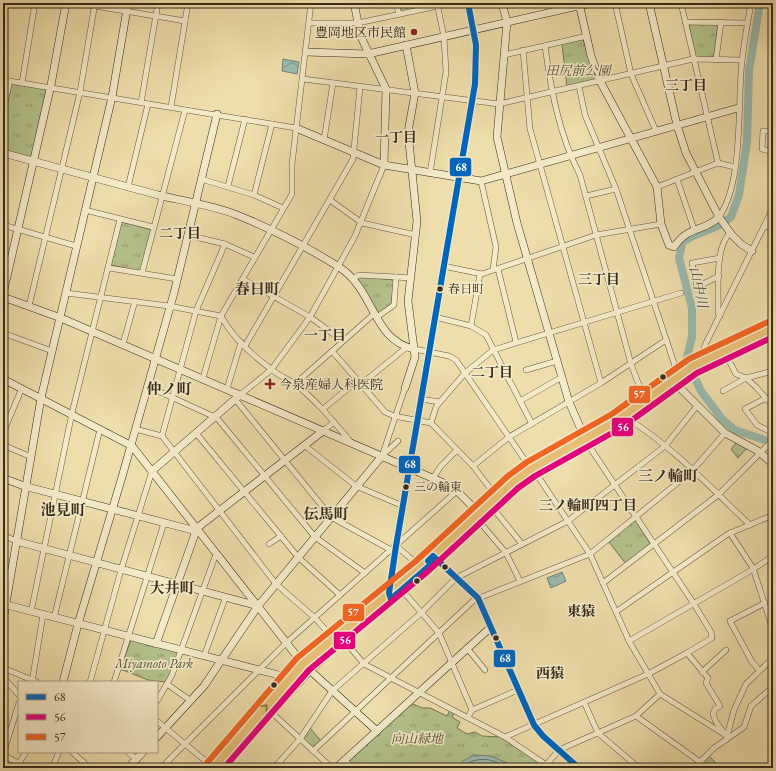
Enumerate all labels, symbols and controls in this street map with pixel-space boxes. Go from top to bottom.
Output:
place label: 豊岡地区市民館 [315,24,406,41]
marker: 豊岡地区市民館 [409,27,419,37]
park label: 田尻前公園 [545,62,612,79]
district label: 三丁目 [665,76,707,94]
district label: 一丁目 [375,128,417,146]
line badge: 68 [449,157,472,177]
text: 68 [455,160,467,174]
district label: 二丁目 [159,224,201,242]
water label: 山中川 [686,265,713,311]
district label: 三丁目 [578,270,620,288]
district label: 春日町 [234,279,280,298]
place label: 春日町 [448,281,484,297]
marker: 春日町 [435,284,445,294]
district label: 一丁目 [304,326,346,344]
district label: 二丁目 [471,363,513,381]
unlabelled marker [658,372,668,382]
place label: 今泉産婦人科医院 [279,376,383,393]
marker: 今泉産婦人科医院 [264,378,276,390]
district label: 仲ノ町 [146,379,192,398]
line badge: 57 [628,385,651,404]
text: 57 [633,387,645,401]
line badge: 56 [611,417,634,437]
text: 56 [617,420,629,434]
line badge: 68 [398,455,421,474]
text: 68 [404,457,416,471]
district label: 三ノ輪町 [638,466,698,485]
place label: 三の輪東 [414,479,462,495]
marker: 三の輪東 [401,482,411,492]
district label: 三ノ輪町四丁目 [539,496,637,514]
district label: 池見町 [40,500,86,519]
district label: 伝馬町 [303,504,349,523]
unlabelled marker [440,562,450,572]
unlabelled marker [412,576,422,586]
district label: 大井町 [149,578,195,597]
district label: 東猿 [567,602,595,620]
line badge: 57 [342,603,365,622]
text: 57 [347,605,359,619]
line badge: 56 [333,631,356,650]
text: 56 [339,633,351,647]
unlabelled marker [491,633,501,643]
line badge: 68 [493,649,516,668]
text: 68 [499,651,511,665]
park label: Miyamoto Park [114,655,193,672]
district label: 西猿 [536,664,564,682]
unlabelled marker [269,680,279,690]
legend [18,681,158,753]
text: 68 [54,689,66,705]
one-way arrow [261,704,268,711]
text: 56 [54,709,66,725]
text: 57 [54,729,66,745]
park label: 向山緑地 [391,730,445,747]

